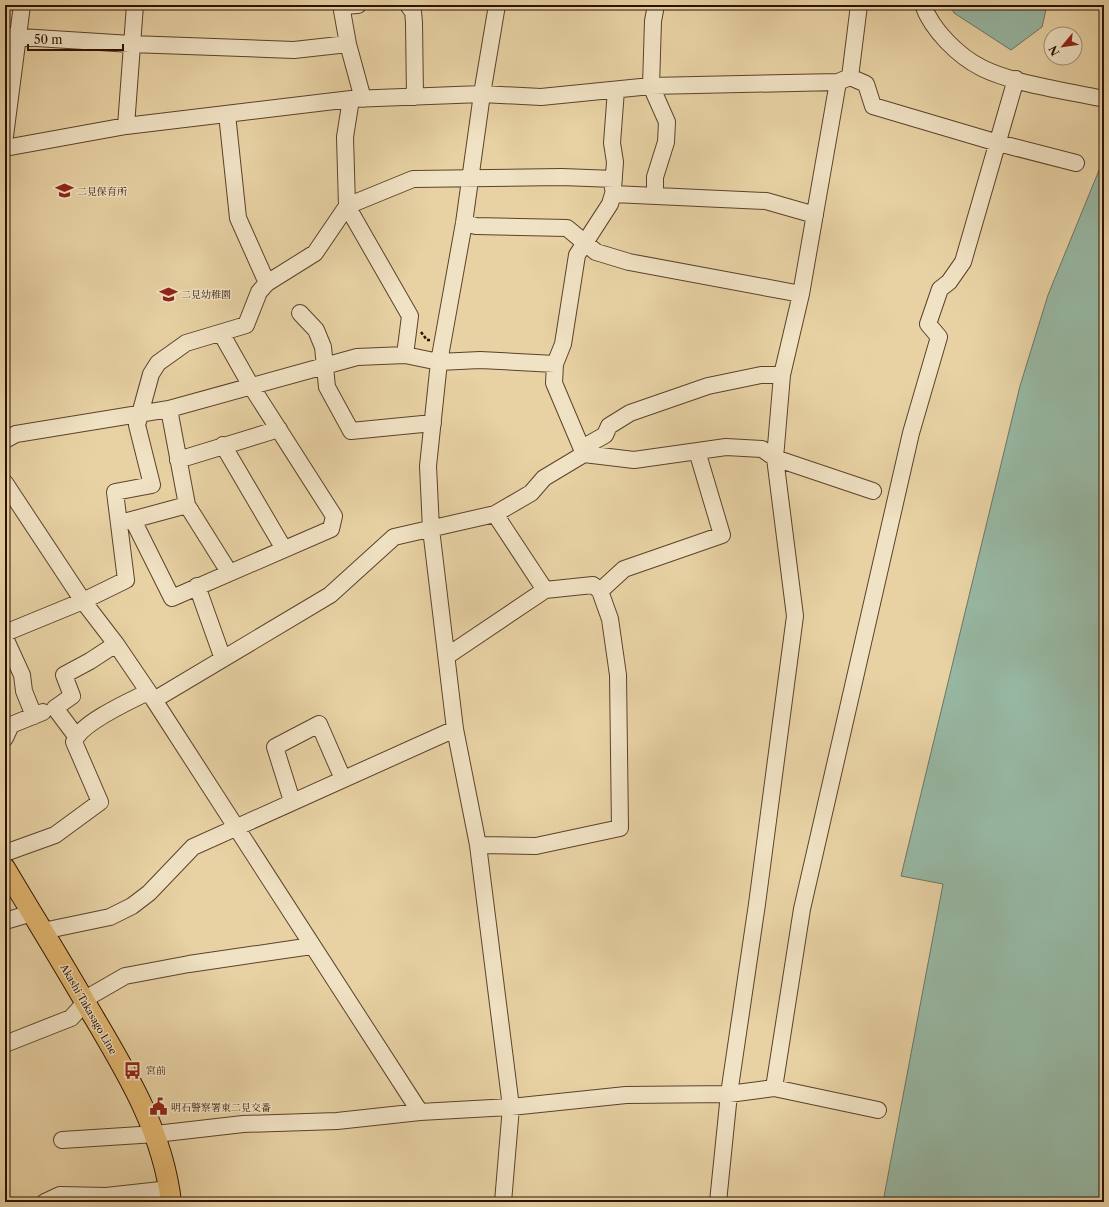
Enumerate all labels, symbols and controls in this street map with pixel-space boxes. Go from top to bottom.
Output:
scale bar [28,26,123,52]
north arrow [1043,26,1083,66]
text: 50 m [34,32,63,47]
text: N [1046,43,1063,58]
school or university icon: 二見保育所 [54,181,74,201]
place label: 二見保育所 [77,185,127,198]
school or university icon: 二見幼稚園 [158,284,178,304]
place label: 二見幼稚園 [181,288,231,301]
street label: Akashi Takasago Line [57,961,120,1057]
bus stop icon: 宮前 [123,1060,143,1080]
place label: 宮前 [146,1064,166,1077]
public building icon: 明石警察署東二見交番 [148,1097,168,1117]
place label: 明石警察署東二見交番 [171,1101,271,1114]

